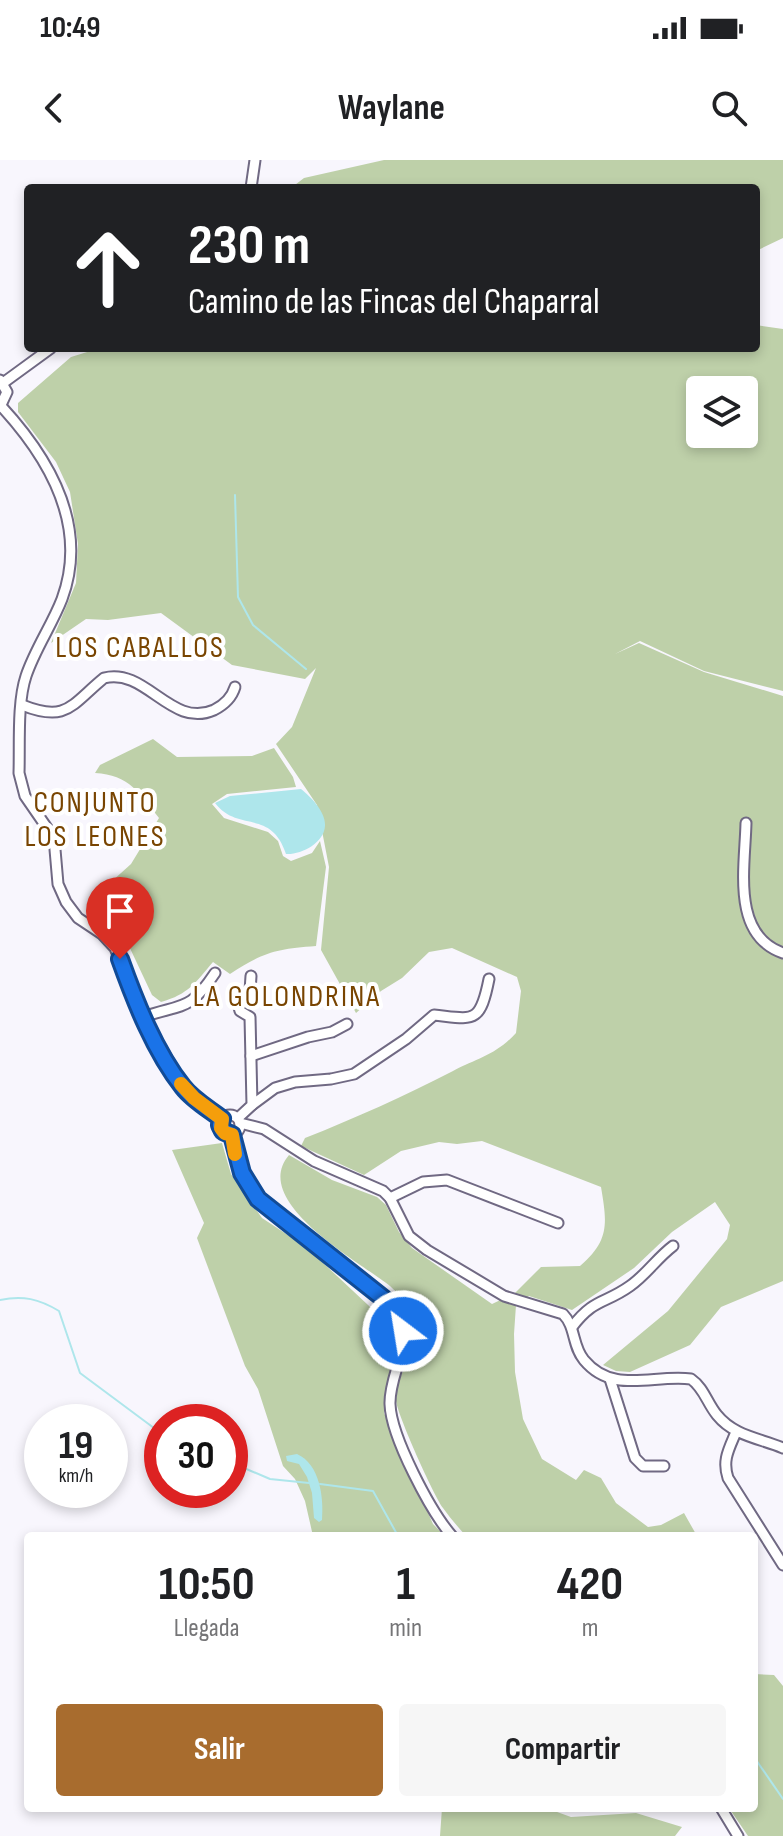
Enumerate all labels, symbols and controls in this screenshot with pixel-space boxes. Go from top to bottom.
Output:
text: 10:49 [40,10,101,46]
icon: back [32,86,76,130]
icon: search [707,86,751,130]
text: Waylane [338,87,445,130]
text: 230 m [188,213,310,280]
icon: ahead [56,216,160,320]
text: Camino de las Fincas del Chaparral [188,281,600,324]
map controls [686,376,758,448]
button: layers [686,376,758,448]
district label: LOS CABALLOS [55,630,225,666]
district label: CONJUNTO LOS LEONES [24,785,166,855]
pin [86,877,154,959]
icon: arrive [98,889,142,933]
district label: LA GOLONDRINA [193,979,381,1015]
position arrow [361,1289,445,1373]
speed limit sign: 30 [144,1404,248,1508]
text: 19 [59,1422,93,1470]
text: km/h [59,1464,93,1488]
text: 10:50 [159,1556,255,1613]
text: 1 [396,1556,415,1613]
text: 420 [557,1556,623,1613]
text: Llegada [174,1613,240,1644]
text: min [389,1613,422,1644]
text: m [582,1613,598,1644]
button: Salir [56,1704,383,1796]
button: Compartir [399,1704,726,1796]

